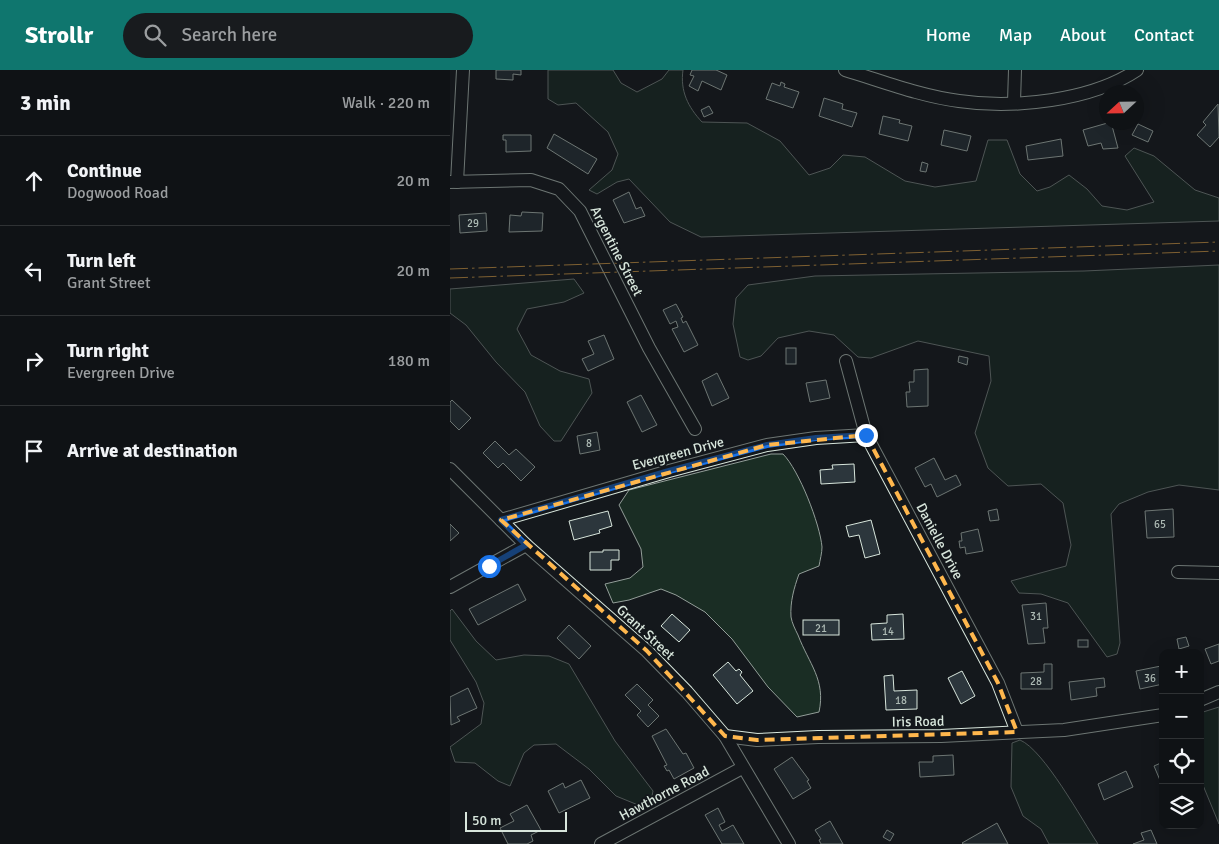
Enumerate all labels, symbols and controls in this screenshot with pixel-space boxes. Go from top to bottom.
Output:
search box [123,13,473,58]
text: Strollr [25,20,93,50]
icon: search [141,21,169,49]
text: Search here [181,23,277,47]
text: Home [926,24,971,46]
text: Map [999,24,1032,46]
text: About [1060,24,1106,46]
text: Contact [1134,24,1194,46]
north arrow [1099,85,1144,130]
text: 3 min [20,90,71,116]
text: Walk · 220 m [342,93,430,113]
text: Continue [67,159,142,183]
icon: ahead [20,167,48,195]
text: 20 m [396,171,430,191]
text: Dogwood Road [67,183,168,203]
street label: Argentine Street [587,203,647,299]
house number: 29 [467,217,479,230]
text: Turn left [67,249,136,273]
icon: left [20,257,48,285]
text: 20 m [396,261,430,281]
text: Grant Street [67,273,151,293]
text: Turn right [67,339,149,363]
icon: right [20,347,48,375]
text: 180 m [388,351,430,371]
text: Evergreen Drive [67,363,175,383]
route end [855,424,878,447]
street label: Evergreen Drive [630,433,726,474]
icon: arrive [20,437,48,465]
house number: 8 [586,437,592,450]
text: Arrive at destination [67,439,238,463]
street label: Danielle Drive [912,500,967,582]
house number: 65 [1154,518,1166,531]
route start [478,555,501,578]
street label: Grant Street [613,601,678,664]
house number: 31 [1030,610,1042,623]
house number: 21 [815,622,827,635]
house number: 14 [882,625,894,638]
map controls [1159,649,1204,829]
button: + [1159,649,1204,694]
house number: 36 [1144,672,1156,685]
house number: 28 [1030,675,1042,688]
house number: 18 [895,694,907,707]
button: − [1159,694,1204,739]
street label: Iris Road [892,713,944,730]
button: locate [1159,739,1204,784]
street label: Hawthorne Road [616,763,712,824]
button: layers [1159,784,1204,829]
scale bar [465,809,568,832]
text: 50 m [472,812,501,829]

